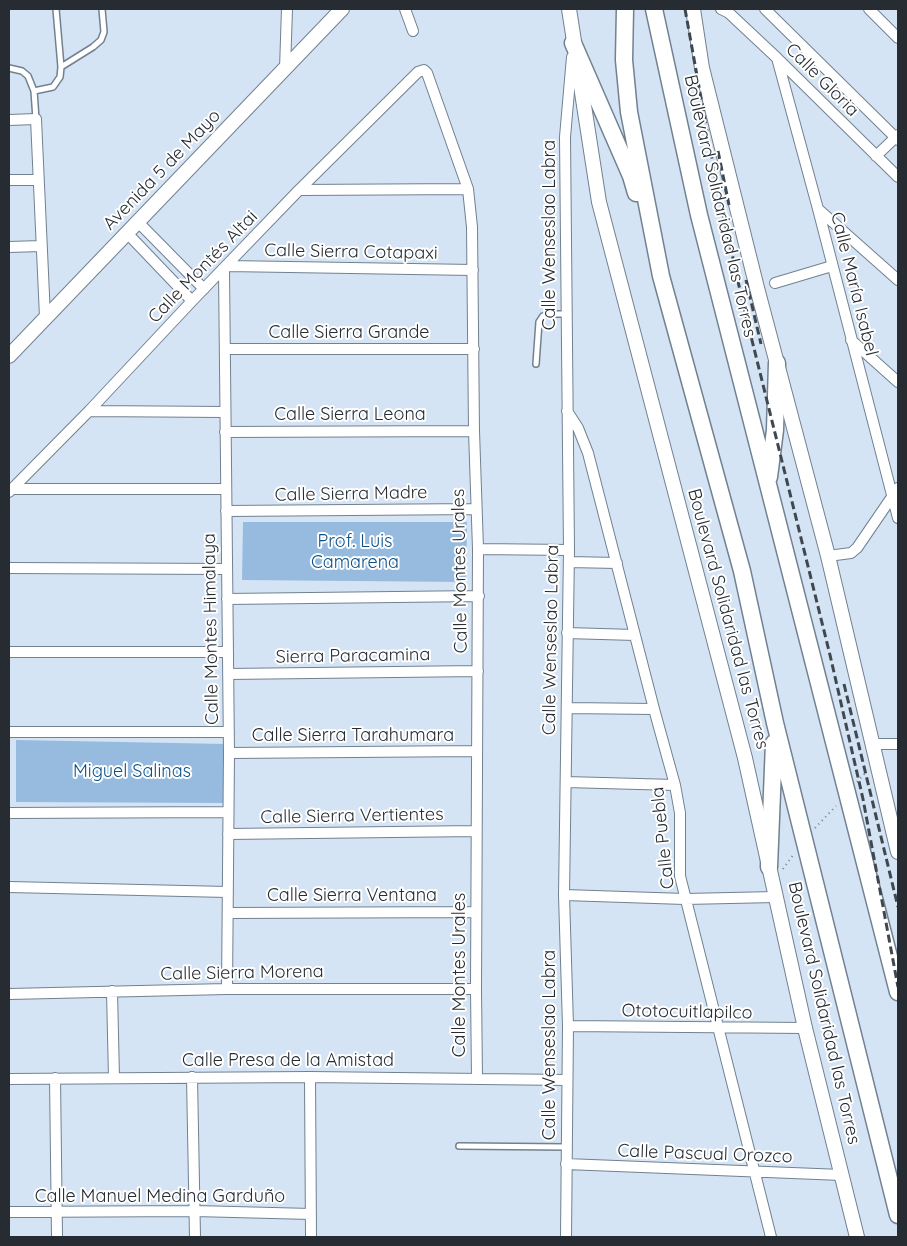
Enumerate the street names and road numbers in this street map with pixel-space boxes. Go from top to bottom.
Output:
street label: Calle Gloria [781,39,863,121]
street label: Boulevard Solidaridad las Torres [679,73,761,339]
street label: Avenida 5 de Mayo [99,105,225,235]
street label: Calle Wenseslao Labra [539,140,561,330]
street label: Calle Montés Altai [144,206,262,328]
street label: Calle María Isabel [826,210,882,358]
street label: Calle Sierra Cotapaxi [264,240,438,264]
street label: Calle Sierra Grande [268,322,430,344]
street label: Calle Sierra Leona [274,404,426,426]
street label: Calle Sierra Madre [274,482,428,506]
street label: Boulevard Solidaridad las Torres [683,486,773,752]
street label: Calle Montes Urales [448,489,472,653]
street label: Calle Montes Himalaya [199,533,223,725]
street label: Calle Wenseslao Labra [539,545,563,735]
street label: Sierra Paracamina [276,644,430,668]
street label: Calle Sierra Tarahumara [252,725,454,747]
street label: Calle Puebla [647,786,679,890]
street label: Calle Sierra Vertientes [260,804,444,828]
street label: Boulevard Solidaridad las Torres [783,880,865,1146]
street label: Calle Sierra Ventana [267,885,437,907]
street label: Calle Montes Urales [449,893,471,1057]
street label: Calle Wenseslao Labra [539,950,561,1140]
street label: Calle Sierra Morena [160,961,324,985]
street label: Ototocuitlapilco [621,1000,753,1024]
street label: Calle Presa de la Amistad [182,1050,394,1072]
street label: Calle Pascual Orozco [617,1140,793,1168]
street label: Calle Manuel Medina Garduño [35,1186,285,1208]

